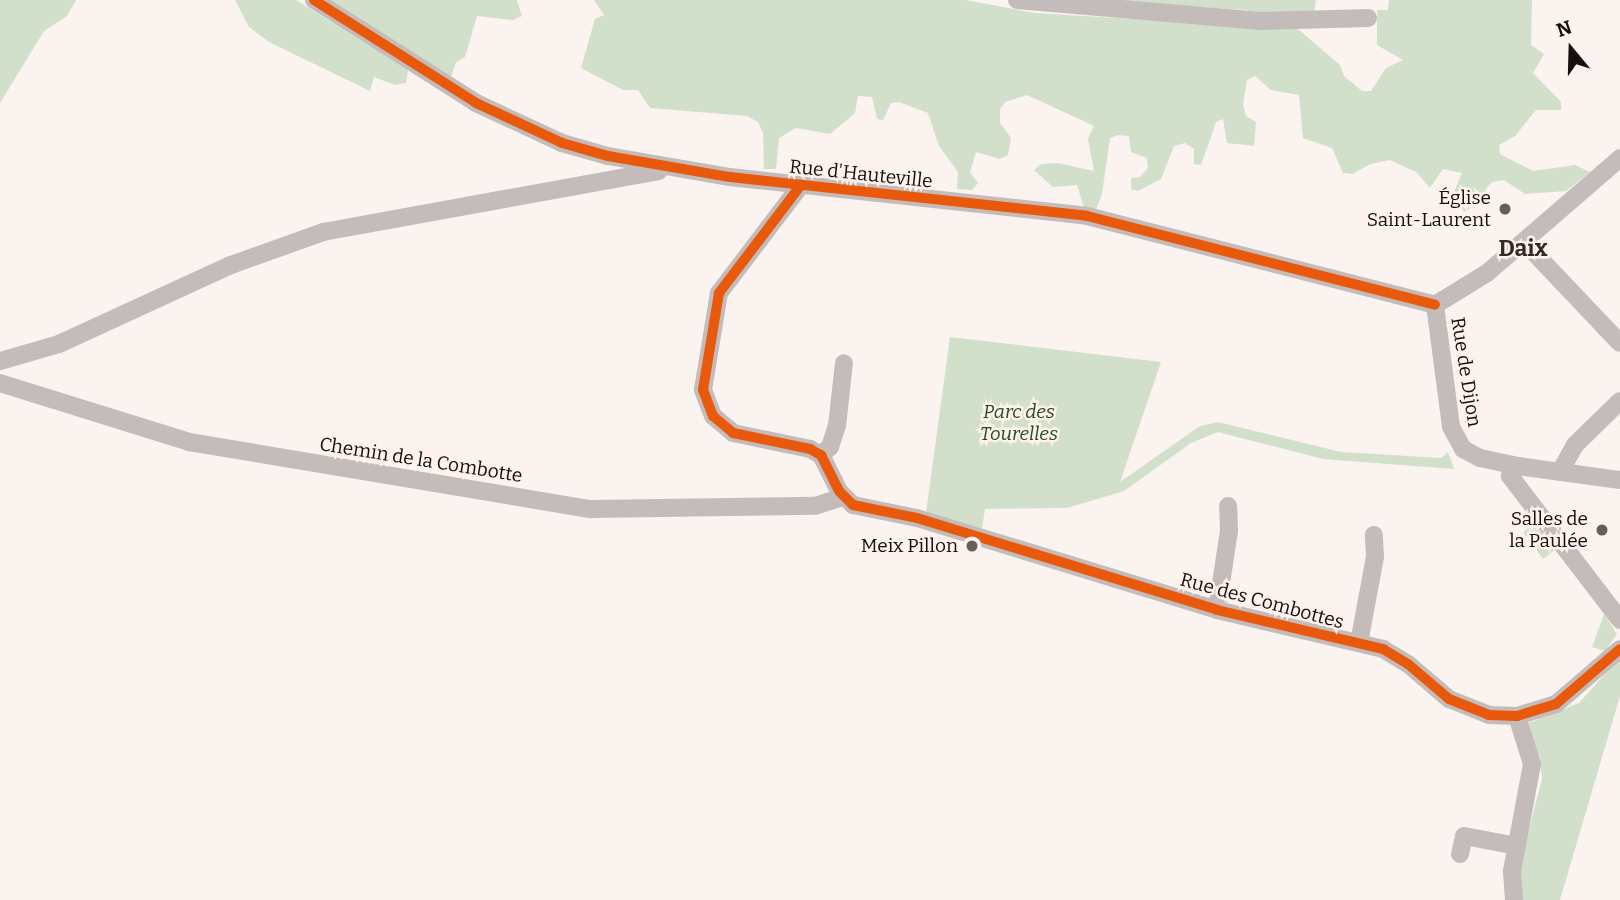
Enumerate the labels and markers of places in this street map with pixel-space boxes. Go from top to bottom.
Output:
place label: Église Saint-Laurent [1367,187,1491,231]
marker: Église Saint-Laurent [1497,201,1513,217]
place label: Salles de la Paulée [1509,508,1588,552]
marker: Salles de la Paulée [1594,522,1610,538]
place label: Meix Pillon [861,535,958,557]
marker: Meix Pillon [964,538,980,554]

